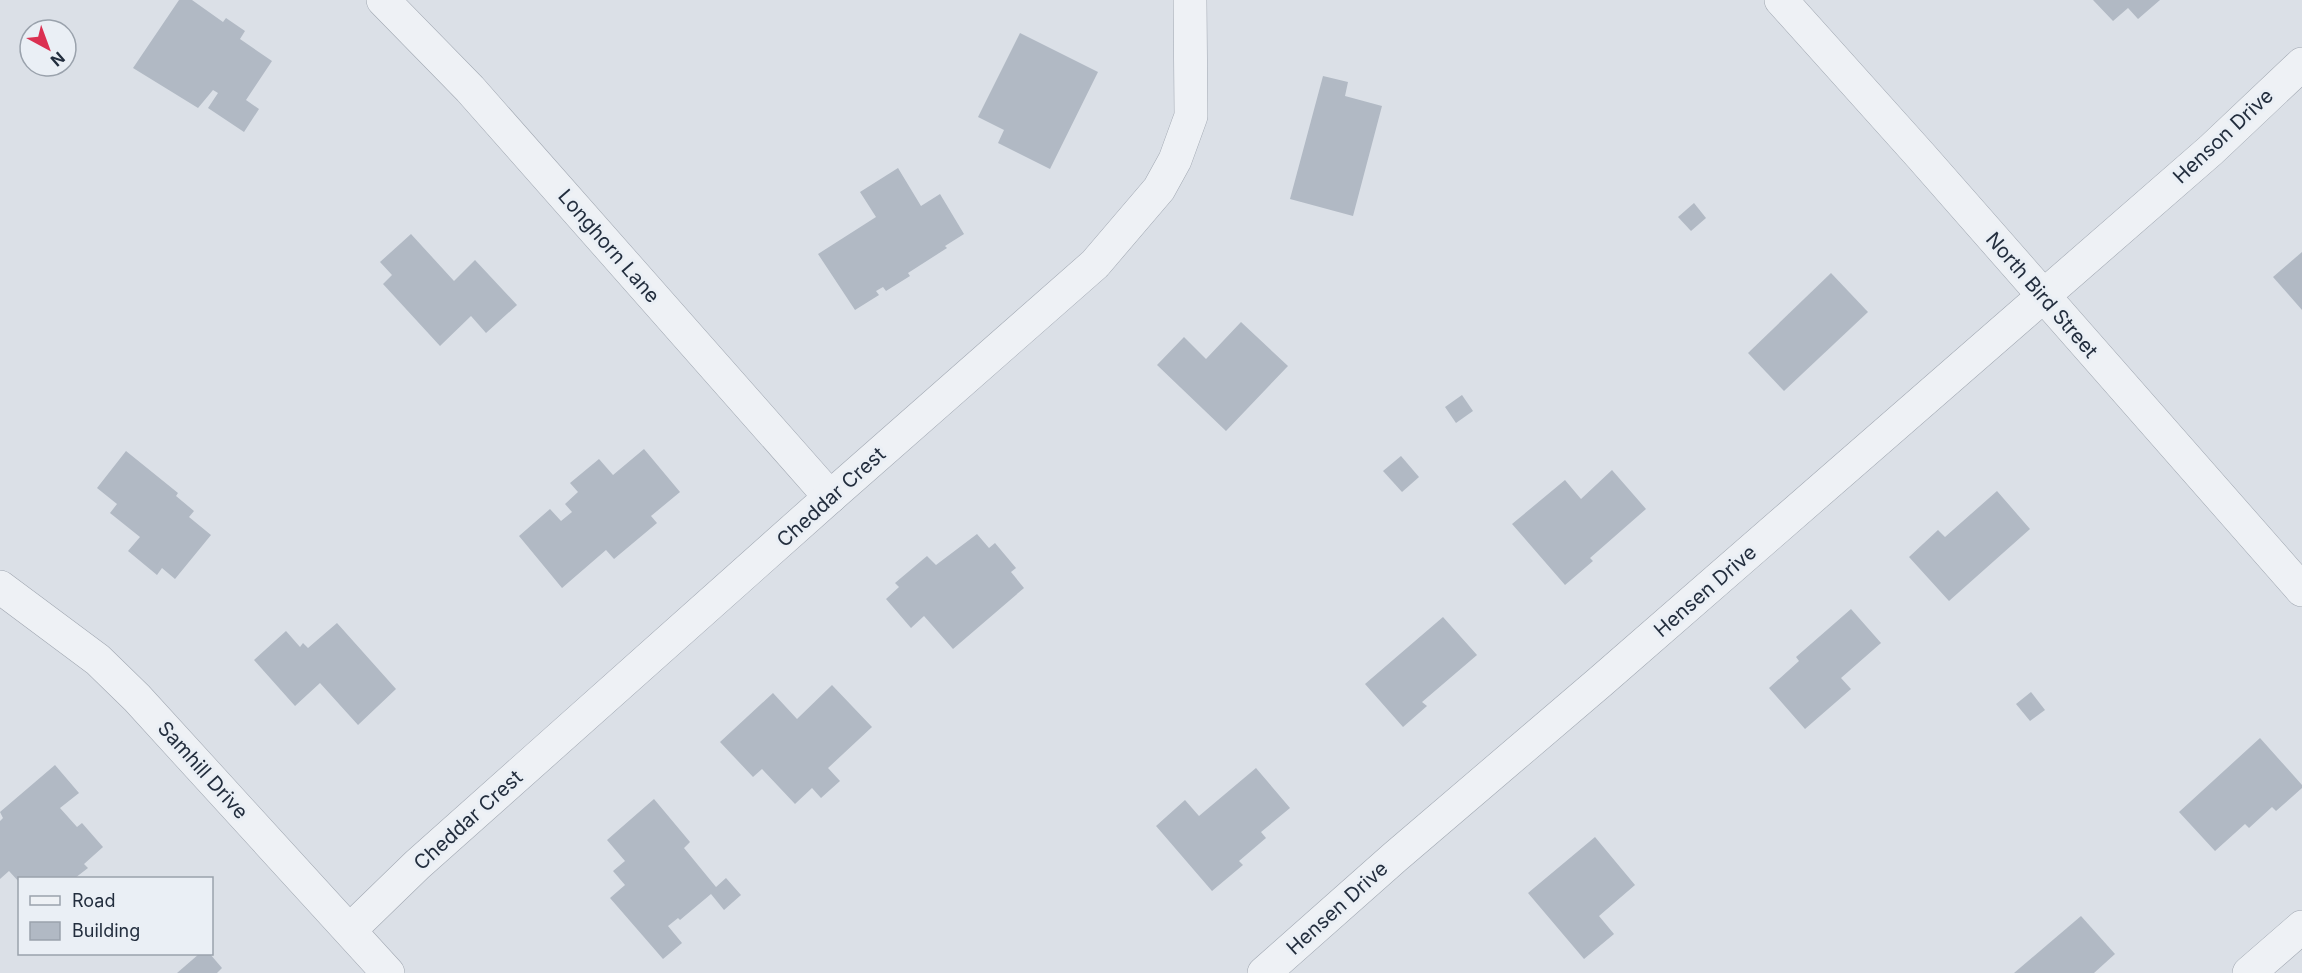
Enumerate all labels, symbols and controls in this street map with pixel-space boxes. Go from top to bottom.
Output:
north arrow [18,18,78,78]
text: N [47,48,69,71]
street label: Henson Drive [2168,84,2278,188]
street label: Longhorn Lane [553,184,665,308]
street label: North Bird Street [1981,227,2103,363]
street label: Cheddar Crest [772,442,890,552]
street label: Hensen Drive [1649,540,1761,642]
street label: Samhill Drive [153,716,253,824]
street label: Cheddar Crest [409,765,527,875]
street label: Hensen Drive [1282,856,1392,960]
legend [18,877,213,955]
text: Road [72,890,115,911]
text: Building [72,920,140,941]

